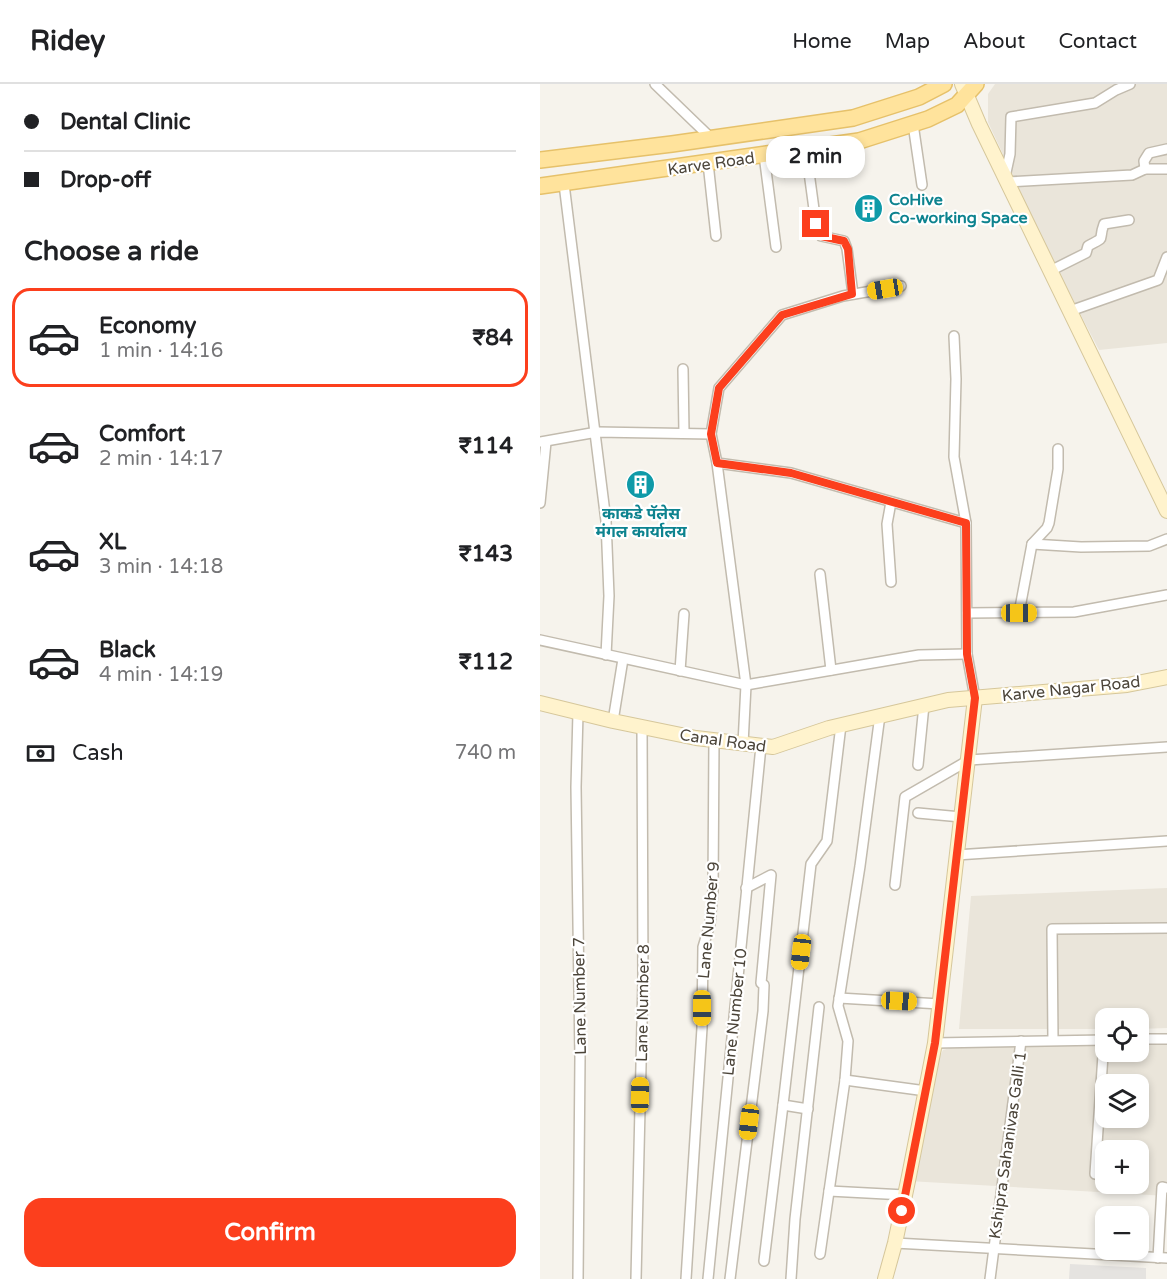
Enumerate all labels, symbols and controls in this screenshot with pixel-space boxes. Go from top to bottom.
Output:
text: Ridey [30,24,105,58]
text: Home [792,29,852,54]
text: Map [885,29,930,54]
text: About [963,29,1025,54]
text: Contact [1058,29,1137,54]
text: Dental Clinic [60,109,191,135]
callout: 2 min [766,137,866,179]
text: 2 min [789,145,842,169]
street label: Karve Road [666,148,756,180]
text: Drop-off [60,167,151,193]
place label: CoHive Co-working Space [889,190,1027,228]
building icon: CoHive Co-working Space [852,192,884,224]
route end [802,210,829,237]
text: Choose a ride [24,235,199,268]
car [866,277,904,301]
icon: car [27,311,81,365]
text: Economy [99,313,196,339]
text: ₹84 [472,325,513,351]
text: 1 min · 14:16 [99,339,223,363]
icon: car [27,419,81,473]
text: Comfort [99,421,185,447]
text: ₹114 [459,433,513,459]
text: 2 min · 14:17 [99,447,223,471]
building icon: काकडे पॅलेस मंगल कार्यालय [625,469,657,501]
place label: काकडे पॅलेस मंगल कार्यालय [595,504,687,542]
icon: car [27,527,81,581]
text: XL [99,529,126,555]
text: ₹143 [459,541,513,567]
text: 3 min · 14:18 [99,555,223,579]
car [1001,604,1037,622]
icon: car [27,635,81,689]
text: Black [99,637,156,663]
text: ₹112 [459,649,513,675]
text: 4 min · 14:19 [99,663,223,687]
street label: Karve Nagar Road [1001,672,1141,706]
street label: Canal Road [678,725,767,757]
icon: cash [24,737,57,770]
text: Cash [72,740,124,766]
text: 740 m [455,741,516,765]
street label: Lane Number 9 [694,861,724,980]
car [790,933,812,971]
street label: Lane Number 7 [569,937,591,1055]
street label: Lane Number 8 [632,944,654,1062]
street label: Lane Number 10 [718,948,752,1077]
car [693,990,711,1026]
car [881,991,917,1011]
map controls [1095,1008,1149,1260]
button: locate [1095,1008,1149,1062]
street label: Kshipra Sahanivas Galli 1 [985,1050,1031,1240]
button: layers [1095,1074,1149,1128]
car [631,1077,649,1113]
car [738,1103,760,1141]
button: + [1095,1140,1149,1194]
route start [888,1197,915,1224]
button: Confirm [24,1198,516,1267]
button: − [1095,1206,1149,1260]

